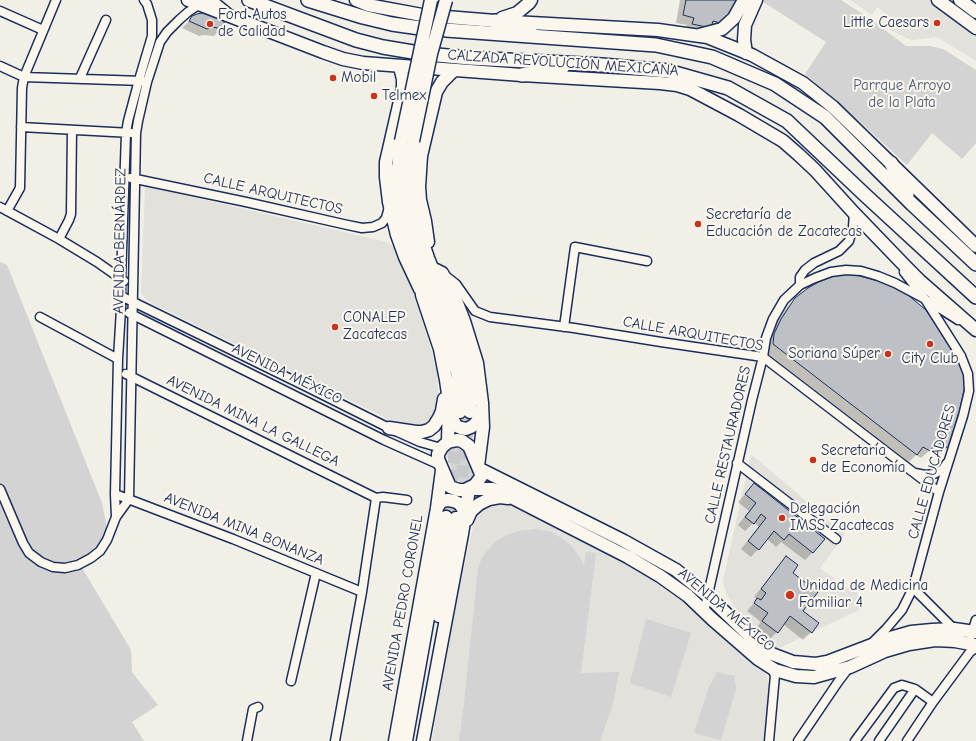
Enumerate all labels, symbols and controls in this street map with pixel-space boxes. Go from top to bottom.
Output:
place label: Ford Autos de Calidad [218,6,287,41]
place label: Little Caesars [843,14,929,32]
marker: Little Caesars [932,18,942,28]
marker: Ford Autos de Calidad [205,19,215,29]
street label: CALZADA REVOLUCIÓN MEXICANA [447,46,679,80]
place label: Mobil [341,69,376,87]
marker: Mobil [328,73,338,83]
park label: Parrque Arroyo de la Plata [853,77,951,112]
place label: Telmex [382,87,426,105]
marker: Telmex [369,91,379,101]
street label: AVENIDA BERNÁRDEZ [110,168,130,314]
street label: CALLE ARQUITECTOS [202,169,344,219]
place label: Secretaría de Educación de Zacatecas [706,206,862,241]
marker: Secretaría de Educación de Zacatecas [693,219,703,229]
place label: CONALEP Zacatecas [343,309,407,344]
street label: CALLE ARQUITECTOS [621,313,765,355]
marker: CONALEP Zacatecas [330,322,340,332]
marker: City Club [925,339,935,349]
street label: AVENIDA MÉXICO [229,340,345,408]
place label: Soriana Súper [788,345,880,363]
marker: Soriana Súper [883,349,893,359]
place label: City Club [902,350,958,368]
street label: CALLE RESTAURADORES [701,364,755,526]
street label: AVENIDA MINA LA GALLEGA [164,371,342,471]
street label: CALLE EDUCADORES [904,403,960,541]
place label: Secretaría de Economía [821,442,905,477]
marker: Secretaría de Economía [808,455,818,465]
street label: AVENIDA MINA BONANZA [161,489,327,569]
place label: Delegación IMSS Zacatecas [790,500,894,535]
marker: Delegación IMSS Zacatecas [777,513,787,523]
street label: AVENIDA PEDRO CORONEL [379,514,427,692]
street label: AVENIDA MÉXICO [674,564,778,656]
place label: Unidad de Medicina Familiar 4 [799,577,928,612]
marker: Unidad de Medicina Familiar 4 [784,589,796,601]

